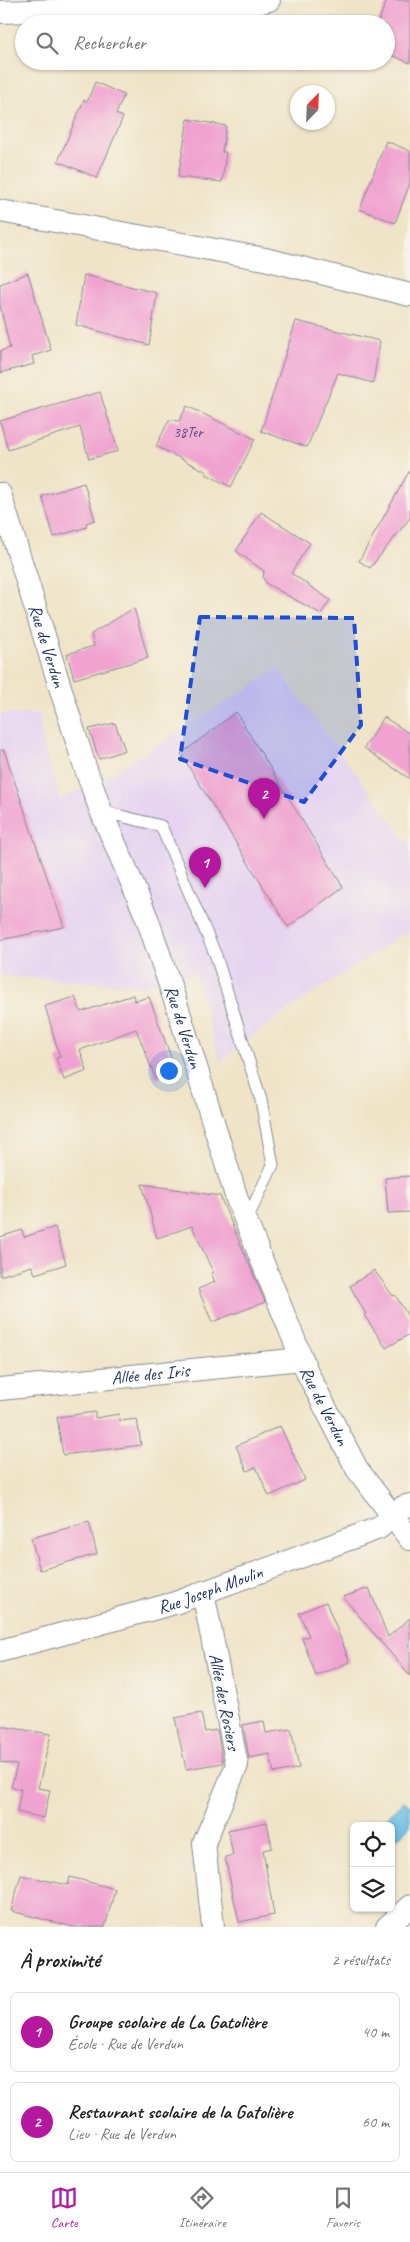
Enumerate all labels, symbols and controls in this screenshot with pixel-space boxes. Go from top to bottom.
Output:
search box [15,15,395,70]
icon: search [33,29,61,57]
text: Rechercher [73,31,146,55]
north arrow [290,85,335,130]
house number: 38Ter [173,423,204,442]
street label: Rue de Verdun [24,602,71,691]
pin: 2 [248,778,280,819]
pin: 1 [189,847,221,888]
street label: Rue de Verdun [160,982,207,1072]
your location [156,1058,182,1084]
street label: Allée des Iris [110,1359,192,1389]
street label: Rue de Verdun [295,1363,354,1450]
street label: Rue Joseph Moulin [155,1560,266,1618]
street label: Allée des Rosiers [204,1651,245,1754]
map controls [350,1822,395,1912]
button: locate [350,1822,395,1867]
button: layers [350,1867,395,1912]
text: À proximité [20,1947,100,1973]
text: 2 résultats [331,1950,390,1970]
text: Groupe scolaire de La Gatolière [68,2010,266,2034]
text: 1 [33,2022,41,2042]
text: 40 m [362,2022,389,2042]
text: École · Rue de Verdun [68,2034,183,2054]
text: Restaurant scolaire de la Gatolière [68,2100,292,2124]
text: 2 [33,2112,41,2132]
text: 60 m [362,2112,389,2132]
text: Lieu · Rue de Verdun [68,2124,176,2144]
tab: Carte [50,2184,78,2231]
tab: Itinéraire [178,2184,226,2231]
tab: Favoris [326,2184,360,2231]

